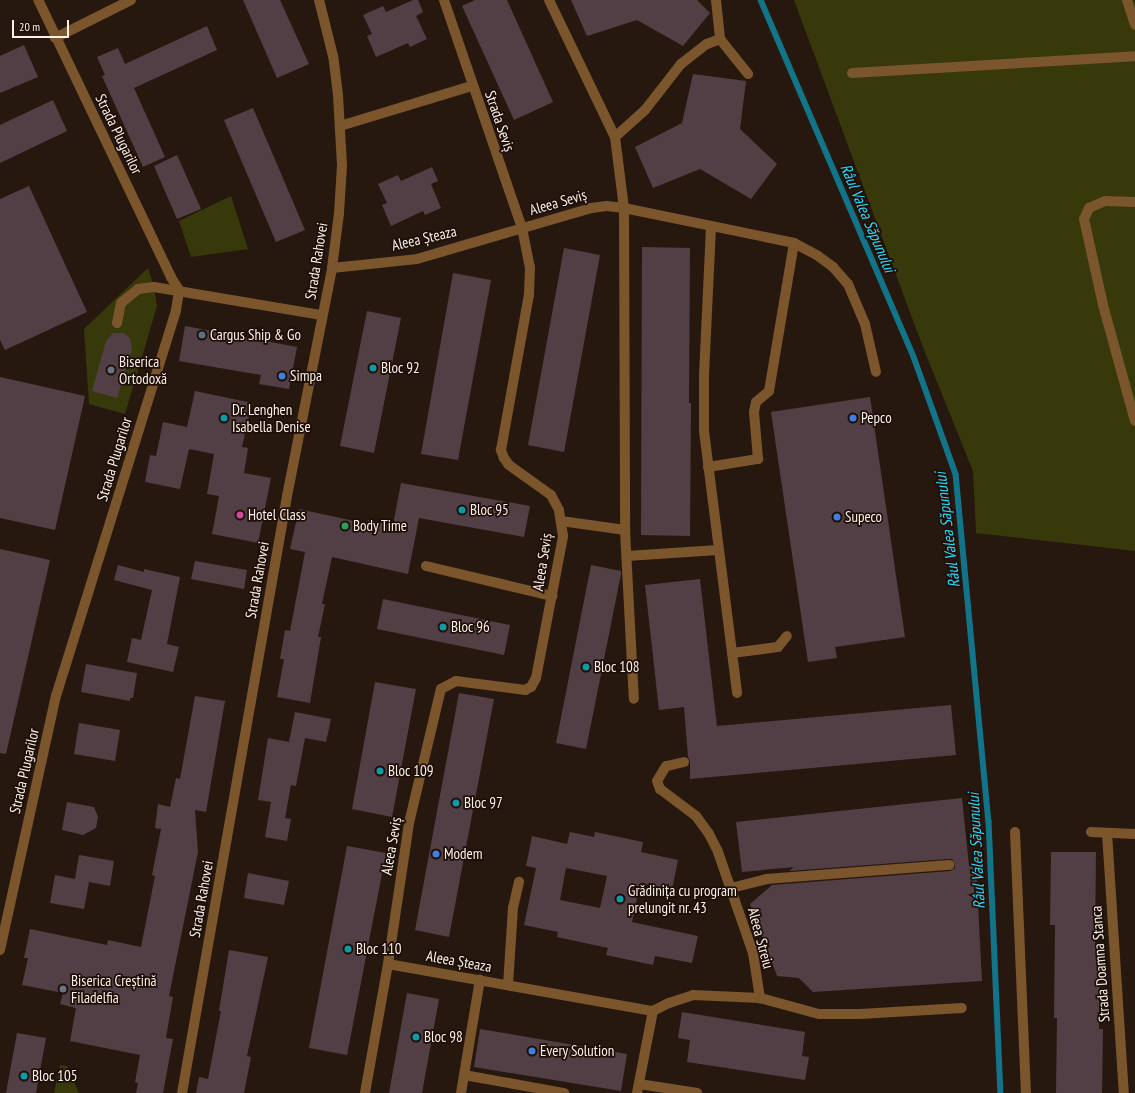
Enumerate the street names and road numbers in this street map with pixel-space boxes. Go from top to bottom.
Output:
street label: Strada Seviș [481,88,519,154]
street label: Strada Plugarilor [92,91,146,177]
street label: Aleea Seviș [527,185,589,219]
street label: Strada Rahovei [301,221,331,301]
street label: Aleea Șteaza [390,222,458,254]
street label: Strada Plugarilor [93,415,135,503]
street label: Aleea Seviș [529,532,555,592]
street label: Strada Rahovei [241,540,273,620]
street label: Strada Plugarilor [5,727,43,815]
street label: Aleea Seviș [377,816,405,876]
street label: Strada Rahovei [185,859,217,939]
street label: Aleea Streiu [744,905,778,971]
street label: Strada Doamna Stanca [1087,905,1113,1023]
street label: Aleea Șteaza [425,946,493,976]

